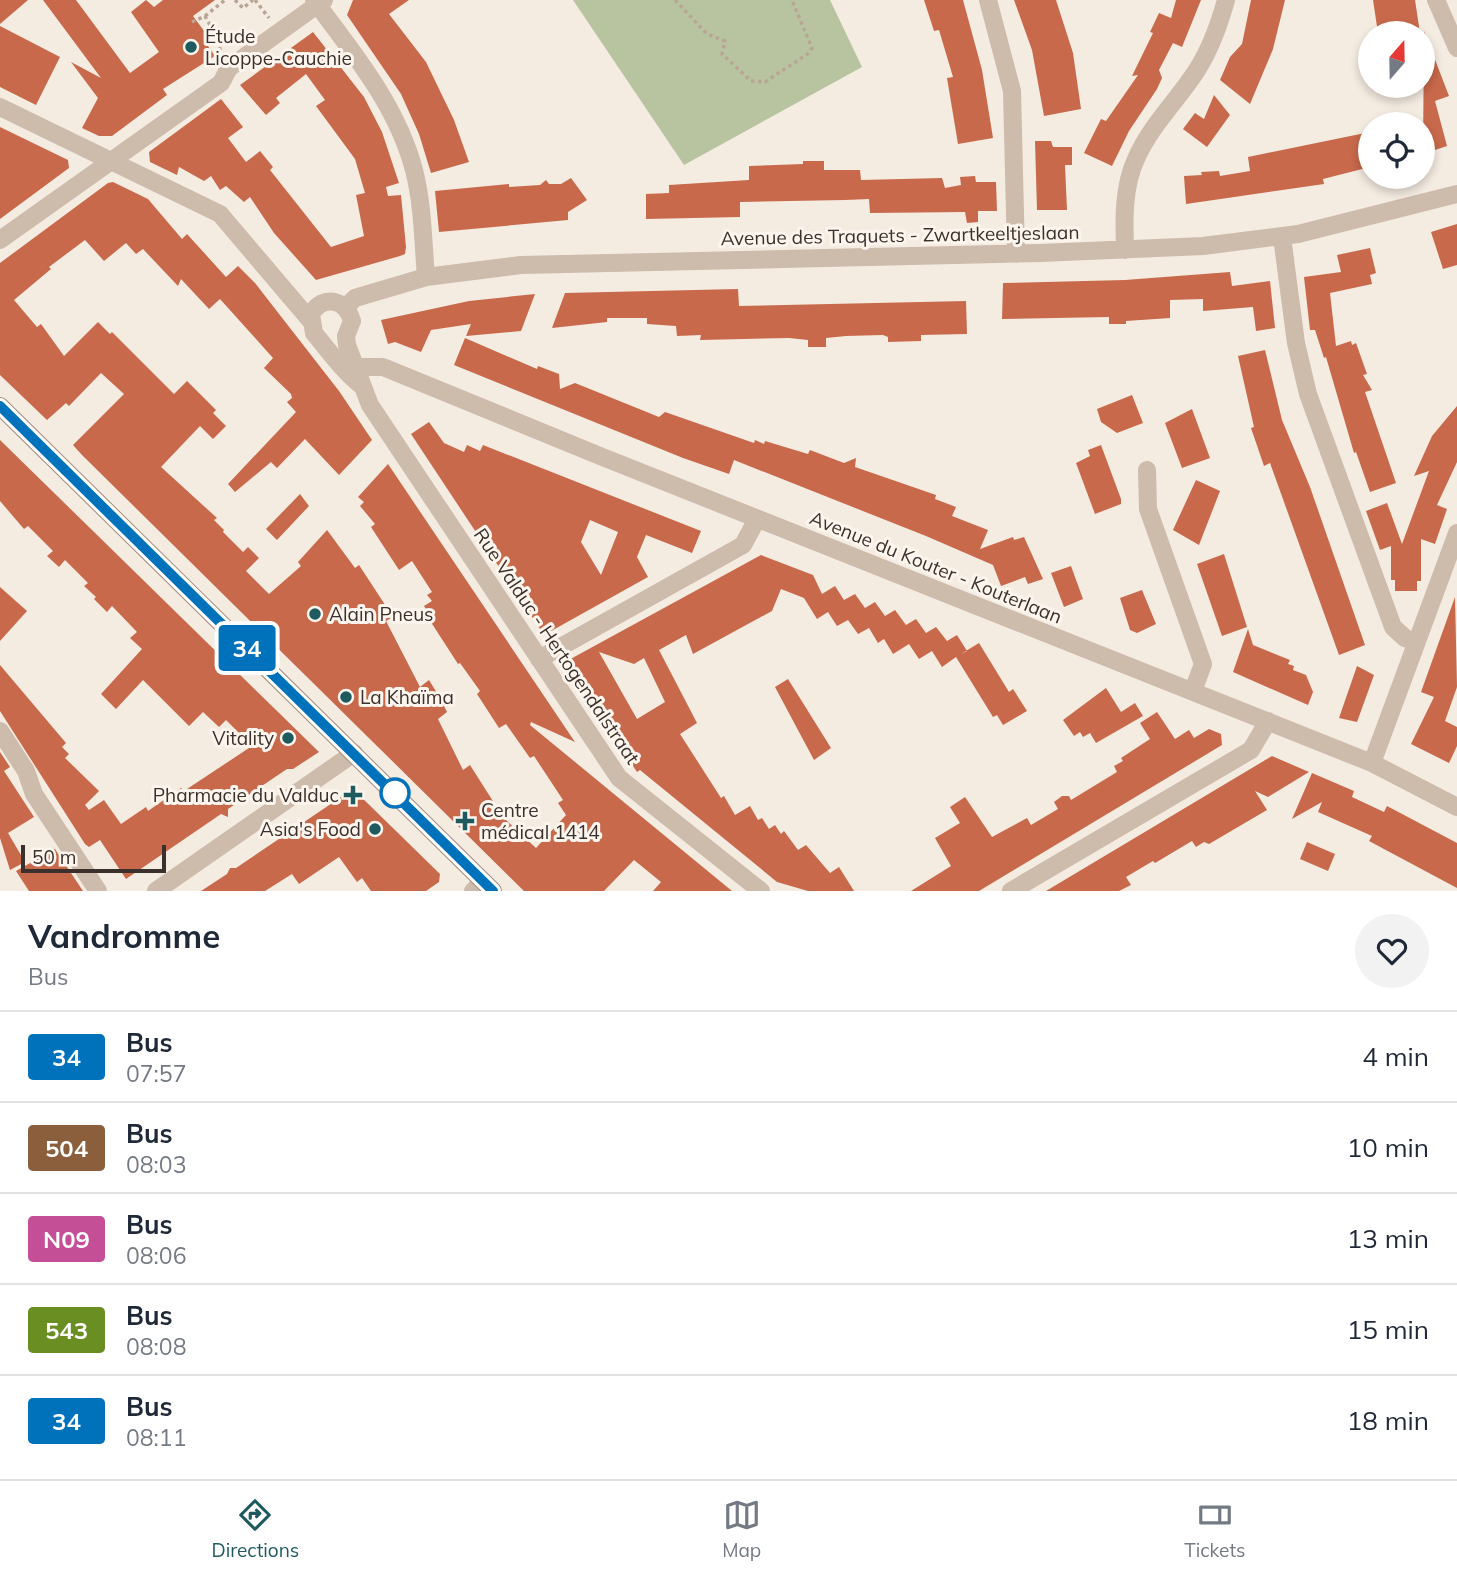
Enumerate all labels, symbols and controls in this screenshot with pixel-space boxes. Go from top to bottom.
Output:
north arrow [1358,21,1435,98]
map controls [1358,21,1435,189]
place label: Étude Licoppe-Cauchie [205,24,352,70]
marker: Étude Licoppe-Cauchie [183,39,199,55]
button: locate [1358,112,1435,189]
street label: Avenue des Traquets - Zwartkeeltjeslaan [720,220,1080,250]
street label: Avenue du Kouter - Kouterlaan [806,505,1066,629]
street label: Rue Valduc - Hertogendalstraat [469,523,645,769]
place label: Alain Pneus [329,602,434,626]
marker: Alain Pneus [307,606,323,622]
line badge: 34 [216,625,278,671]
text: 34 [233,633,261,663]
place label: La Khaïma [360,685,454,709]
marker: La Khaïma [338,689,354,705]
place label: Vitality [212,726,274,750]
marker: Vitality [280,730,296,746]
unlabelled marker [380,778,410,808]
place label: Pharmacie du Valduc [153,783,339,807]
marker: Pharmacie du Valduc [345,787,361,803]
place label: Centre médical 1414 [481,798,600,844]
marker: Centre médical 1414 [455,811,475,831]
place label: Asia's Food [260,817,361,841]
marker: Asia's Food [367,821,383,837]
scale bar [21,842,166,874]
text: 50 m [32,845,76,869]
button: heart [1355,914,1429,988]
text: Vandromme [28,915,220,956]
text: Bus [28,962,68,991]
text: Bus [126,1026,172,1059]
text: 4 min [1362,1040,1429,1073]
text: 34 [52,1042,81,1072]
text: 07:57 [126,1059,186,1088]
text: Bus [126,1117,172,1150]
text: 10 min [1347,1131,1429,1164]
text: 504 [45,1133,88,1163]
text: 08:03 [126,1150,186,1179]
text: Bus [126,1208,172,1241]
text: 13 min [1347,1222,1429,1255]
text: N09 [43,1224,90,1254]
text: 08:06 [126,1241,186,1270]
text: Bus [126,1299,172,1332]
text: 15 min [1347,1313,1429,1346]
text: 543 [45,1315,88,1345]
text: 08:08 [126,1332,186,1361]
text: Bus [126,1390,172,1423]
text: 18 min [1347,1404,1429,1437]
text: 34 [52,1406,81,1436]
text: 08:11 [126,1423,186,1452]
tab: Directions [211,1496,299,1562]
tab: Map [722,1496,761,1562]
tab: Tickets [1184,1496,1246,1562]

